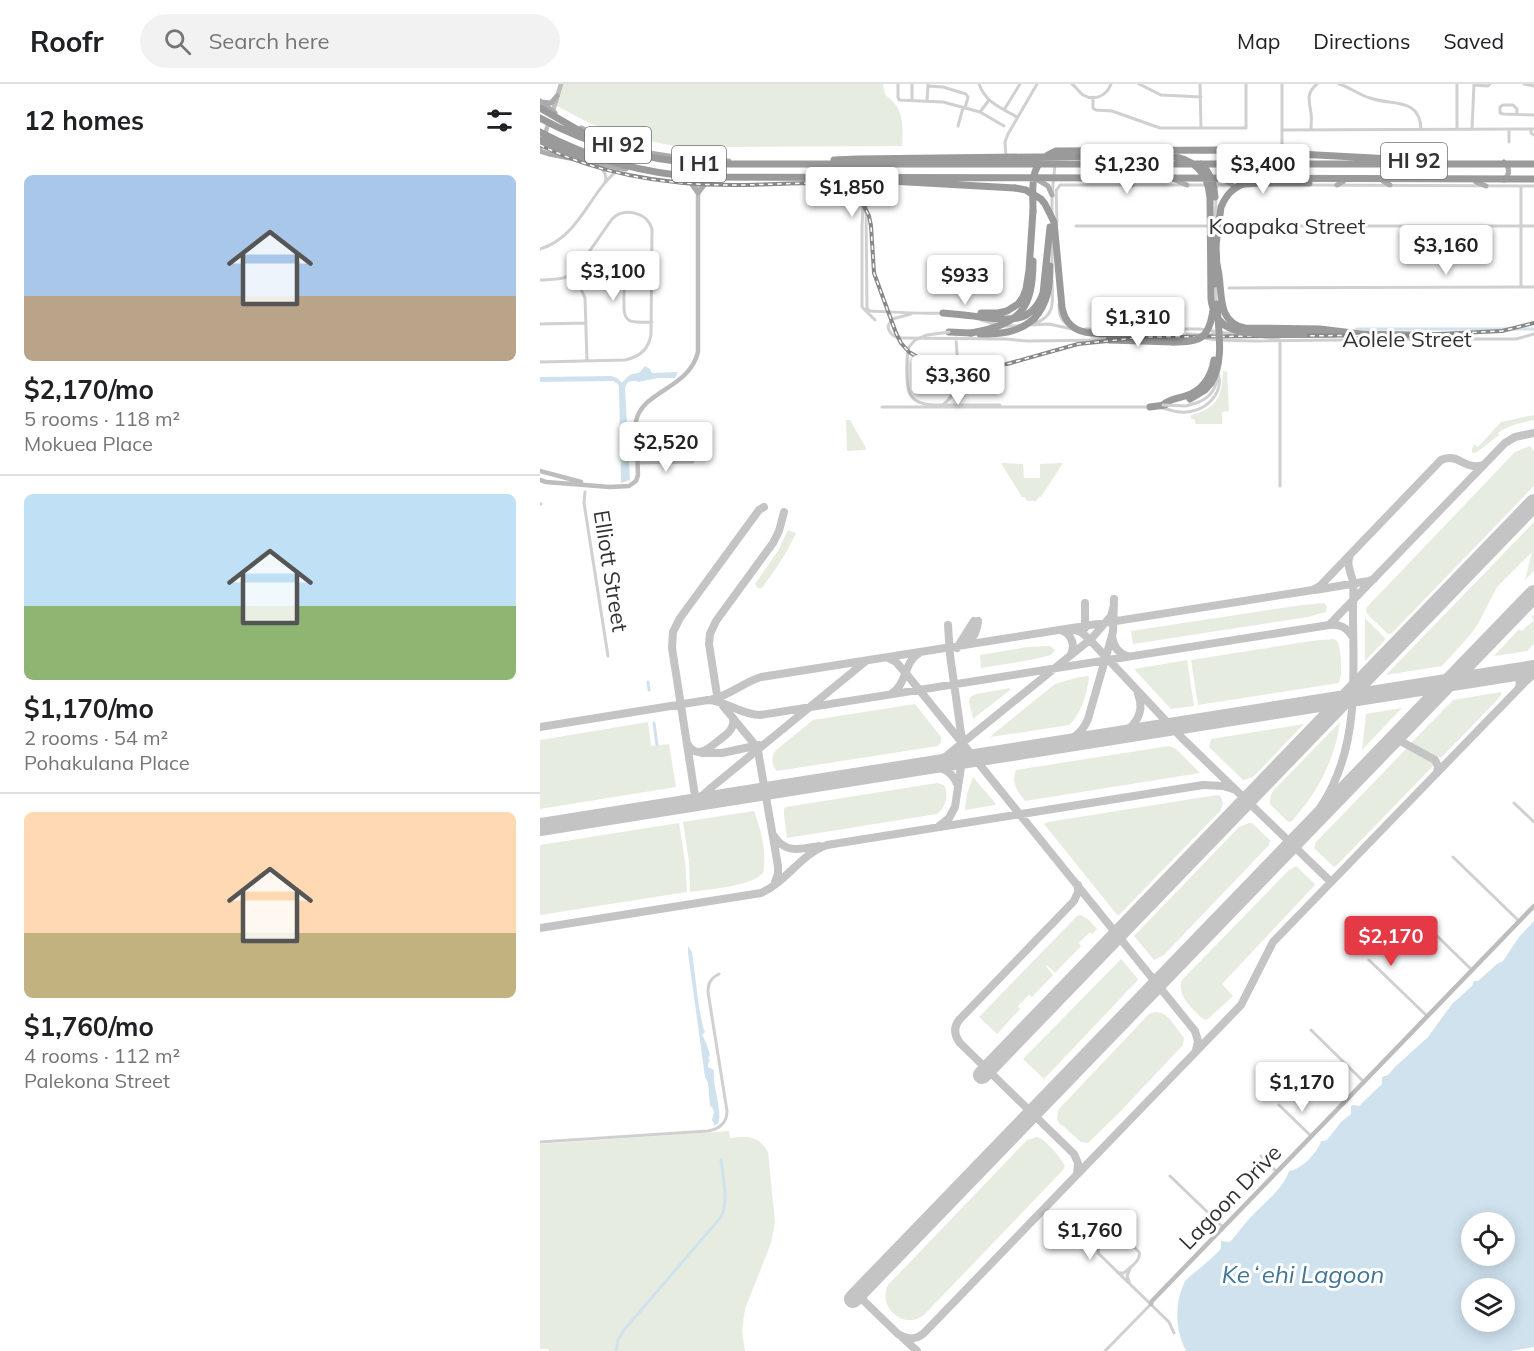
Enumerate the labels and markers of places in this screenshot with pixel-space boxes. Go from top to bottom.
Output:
pin: $1,230 [1078,144,1176,195]
pin: $3,400 [1214,144,1312,195]
pin: $1,850 [803,167,901,218]
pin: $3,160 [1397,225,1495,276]
pin: $3,100 [564,251,662,302]
pin: $933 [929,255,1001,306]
pin: $1,310 [1089,297,1187,348]
pin: $3,360 [909,355,1007,406]
pin: $2,520 [617,422,715,473]
pin: $2,170 [1342,916,1440,967]
pin: $1,170 [1253,1062,1351,1113]
pin: $1,760 [1041,1210,1139,1261]

